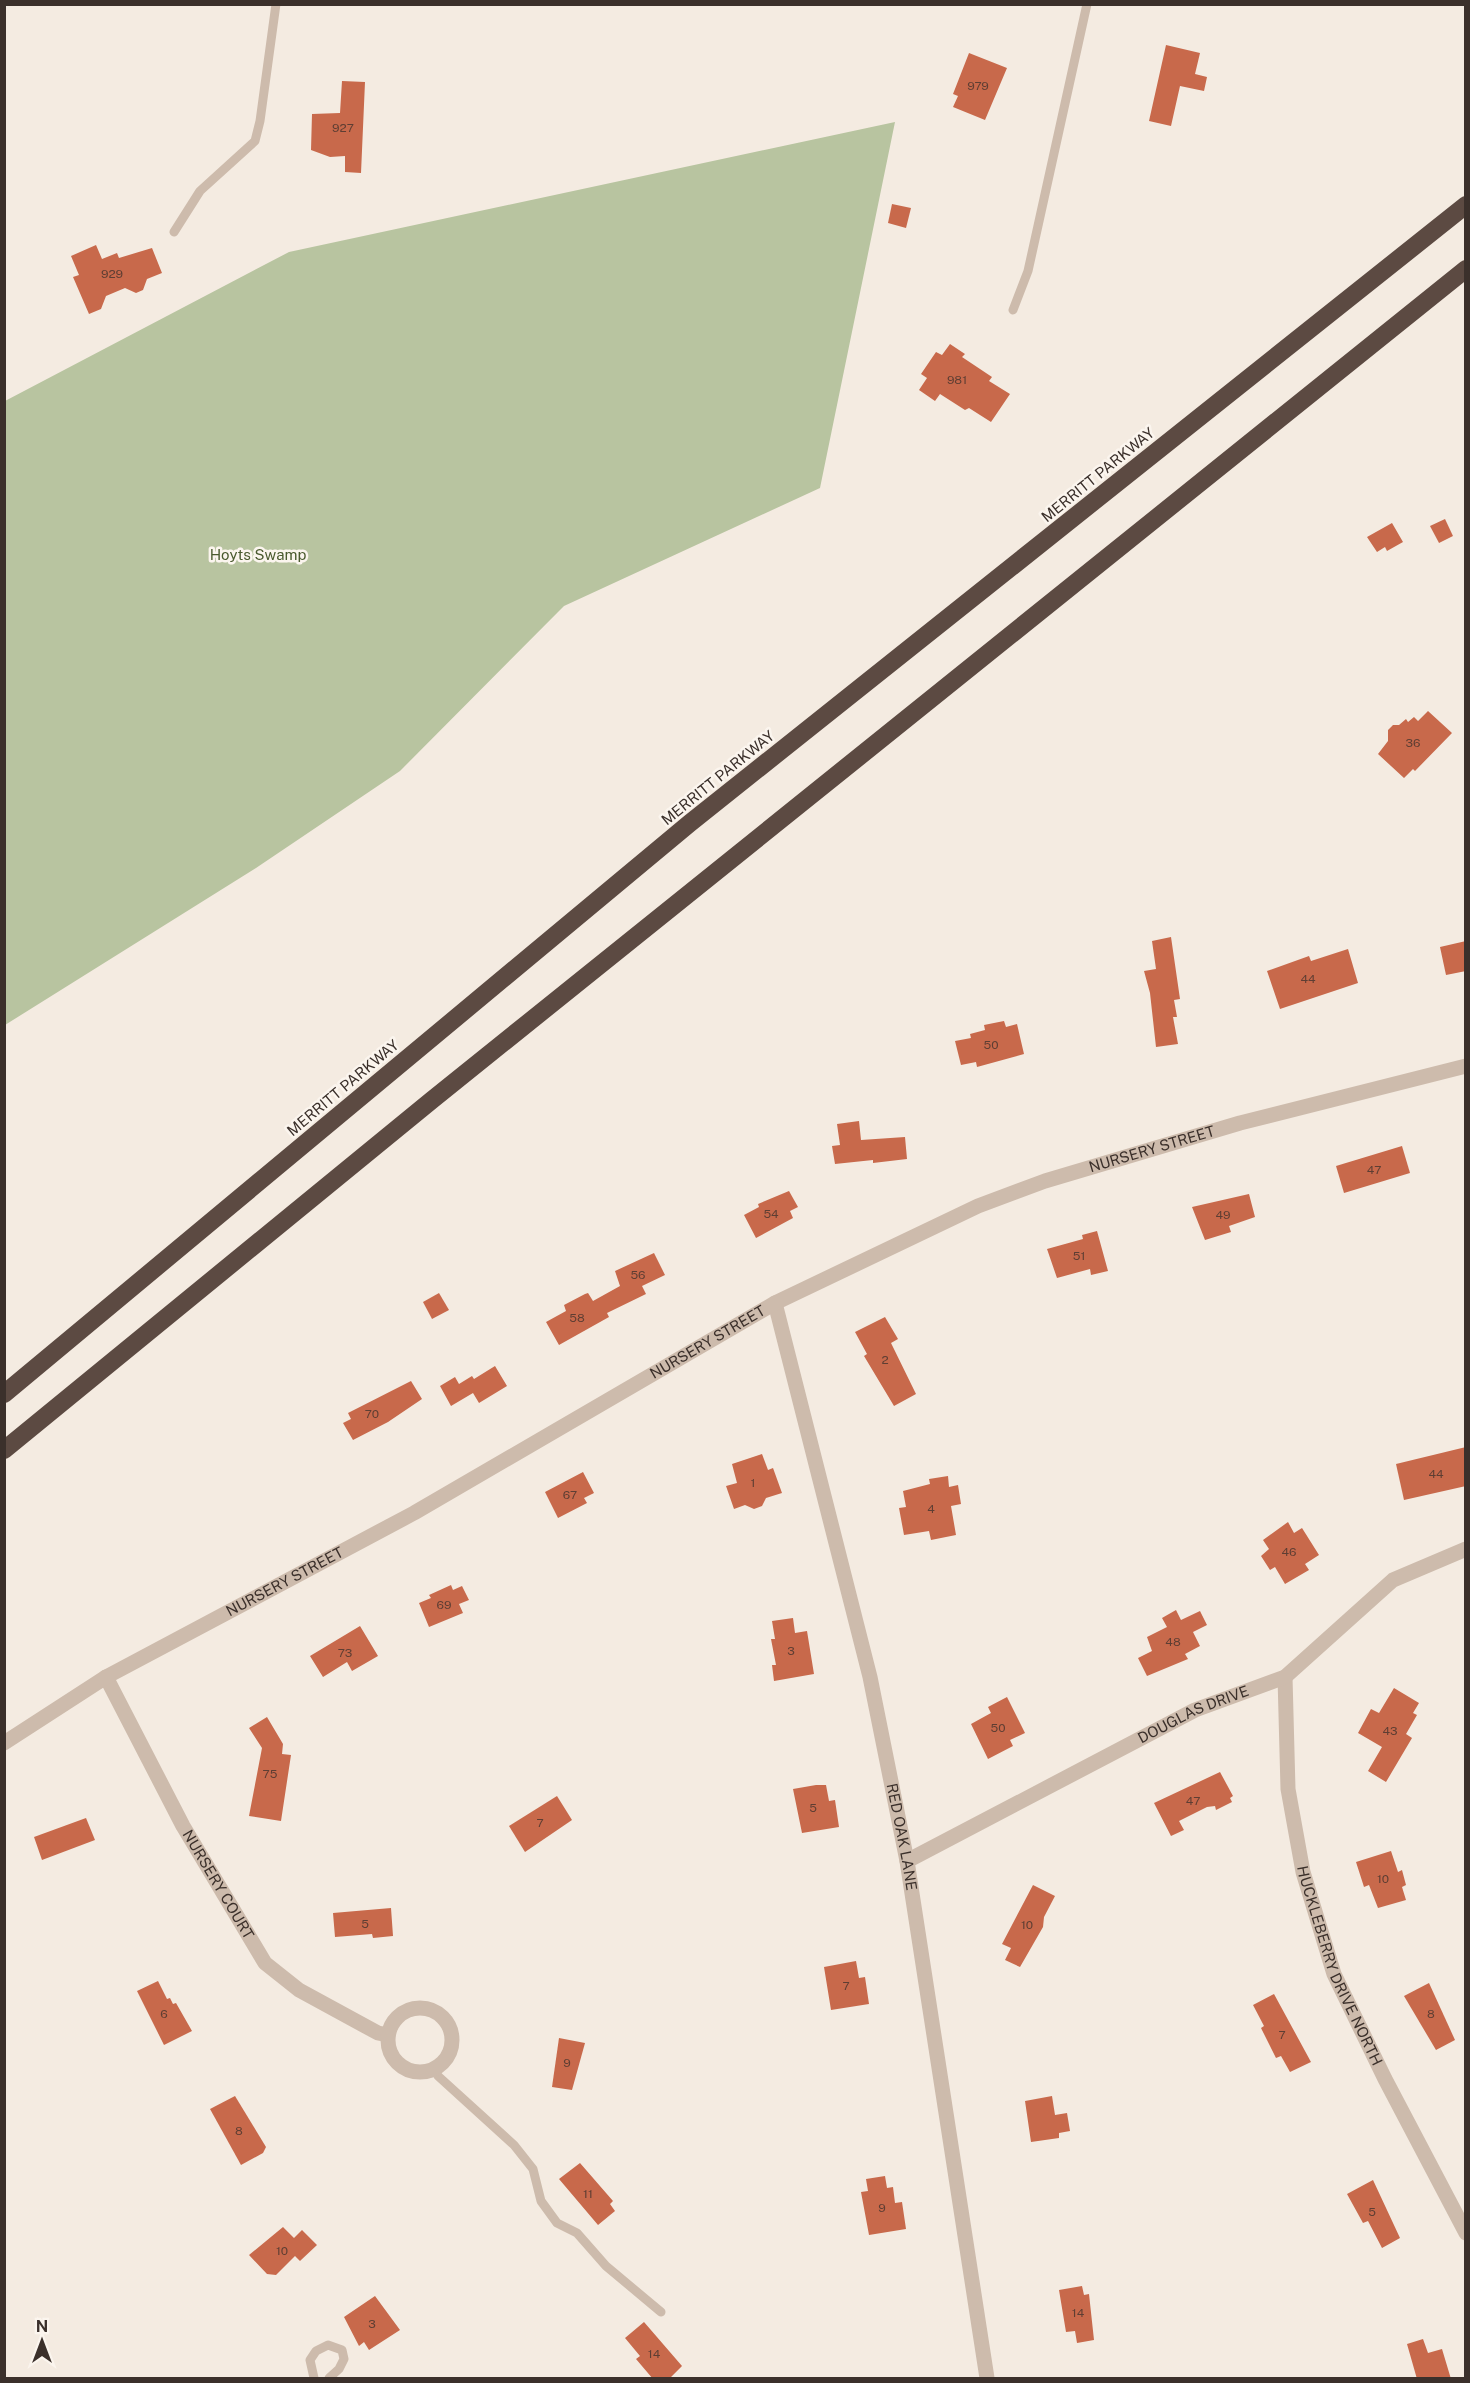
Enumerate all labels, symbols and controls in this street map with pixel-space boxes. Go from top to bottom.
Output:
house number: 979 [967,79,989,93]
house number: 927 [332,121,354,135]
house number: 929 [101,267,123,281]
house number: 981 [947,373,967,387]
street label: MERRITT PARKWAY [1038,424,1157,525]
park label: Hoyts Swamp [210,546,306,563]
street label: MERRITT PARKWAY [658,727,777,828]
house number: 36 [1406,736,1420,750]
house number: 44 [1300,972,1316,986]
street label: MERRITT PARKWAY [284,1036,402,1139]
house number: 50 [983,1038,999,1052]
street label: NURSERY STREET [1087,1122,1217,1175]
house number: 47 [1367,1163,1381,1177]
house number: 54 [763,1207,779,1221]
house number: 49 [1215,1208,1231,1222]
house number: 51 [1073,1249,1085,1263]
house number: 56 [630,1268,646,1282]
street label: NURSERY STREET [647,1302,768,1382]
house number: 58 [569,1311,585,1325]
house number: 2 [881,1353,889,1367]
house number: 70 [365,1407,379,1421]
house number: 44 [1428,1467,1444,1481]
house number: 1 [751,1476,755,1490]
house number: 67 [563,1488,577,1502]
house number: 4 [927,1502,935,1516]
street label: NURSERY STREET [223,1543,346,1620]
house number: 46 [1281,1545,1297,1559]
house number: 69 [437,1598,451,1612]
house number: 48 [1165,1635,1181,1649]
house number: 3 [787,1644,795,1658]
house number: 73 [338,1646,352,1660]
street label: DOUGLAS DRIVE [1135,1682,1251,1746]
house number: 50 [990,1721,1006,1735]
house number: 43 [1382,1724,1398,1738]
house number: 75 [263,1767,278,1781]
street label: RED OAK LANE [884,1782,920,1892]
house number: 47 [1186,1794,1200,1808]
house number: 5 [809,1801,817,1815]
house number: 7 [536,1816,544,1830]
street label: NURSERY COURT [179,1827,258,1942]
street label: HUCKLEBERRY DRIVE NORTH [1294,1864,1386,2068]
house number: 10 [1377,1872,1389,1886]
house number: 5 [361,1917,369,1931]
house number: 10 [1021,1918,1033,1932]
house number: 7 [842,1979,850,1993]
house number: 6 [160,2007,168,2021]
house number: 8 [1427,2007,1435,2021]
house number: 7 [1278,2028,1286,2042]
house number: 9 [563,2056,571,2070]
house number: 8 [235,2124,243,2138]
house number: 11 [583,2187,593,2201]
house number: 9 [878,2201,886,2215]
house number: 5 [1368,2205,1376,2219]
house number: 10 [276,2244,288,2258]
house number: 14 [1072,2306,1085,2320]
north arrow [12,2311,72,2371]
text: N [36,2317,48,2336]
house number: 3 [368,2317,376,2331]
house number: 14 [648,2347,661,2361]

